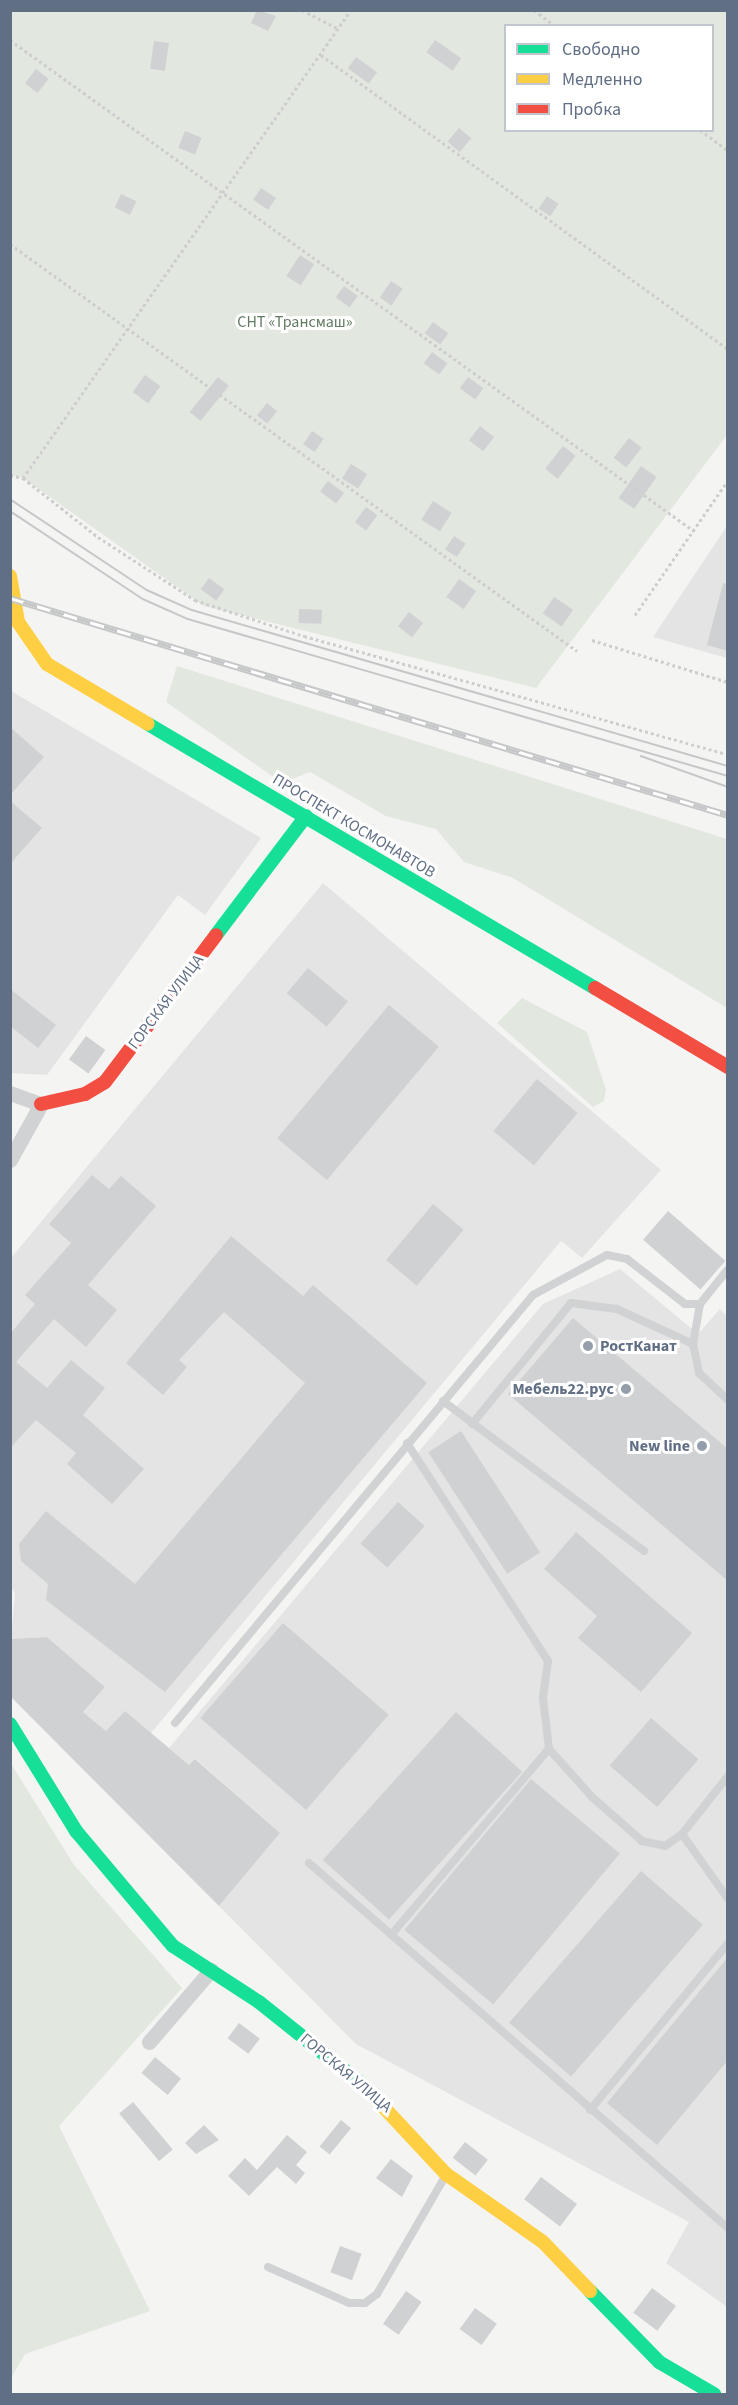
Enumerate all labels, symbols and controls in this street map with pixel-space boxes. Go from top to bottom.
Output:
legend [504,24,714,132]
text: Свободно [562,37,640,62]
text: Медленно [562,67,642,92]
text: Пробка [562,97,621,122]
park label: СНТ «Трансмаш» [237,312,353,332]
street label: ПРОСПЕКТ КОСМОНАВТОВ [269,770,439,882]
street label: ГОРСКАЯ УЛИЦА [124,951,208,1053]
place label: РостКанат [600,1336,677,1356]
marker: РостКанат [581,1339,595,1353]
place label: Мебель22.рус [512,1379,614,1399]
marker: Мебель22.рус [619,1382,633,1396]
place label: New line [629,1436,690,1456]
marker: New line [695,1439,709,1453]
street label: ГОРСКАЯ УЛИЦА [296,2029,396,2117]

